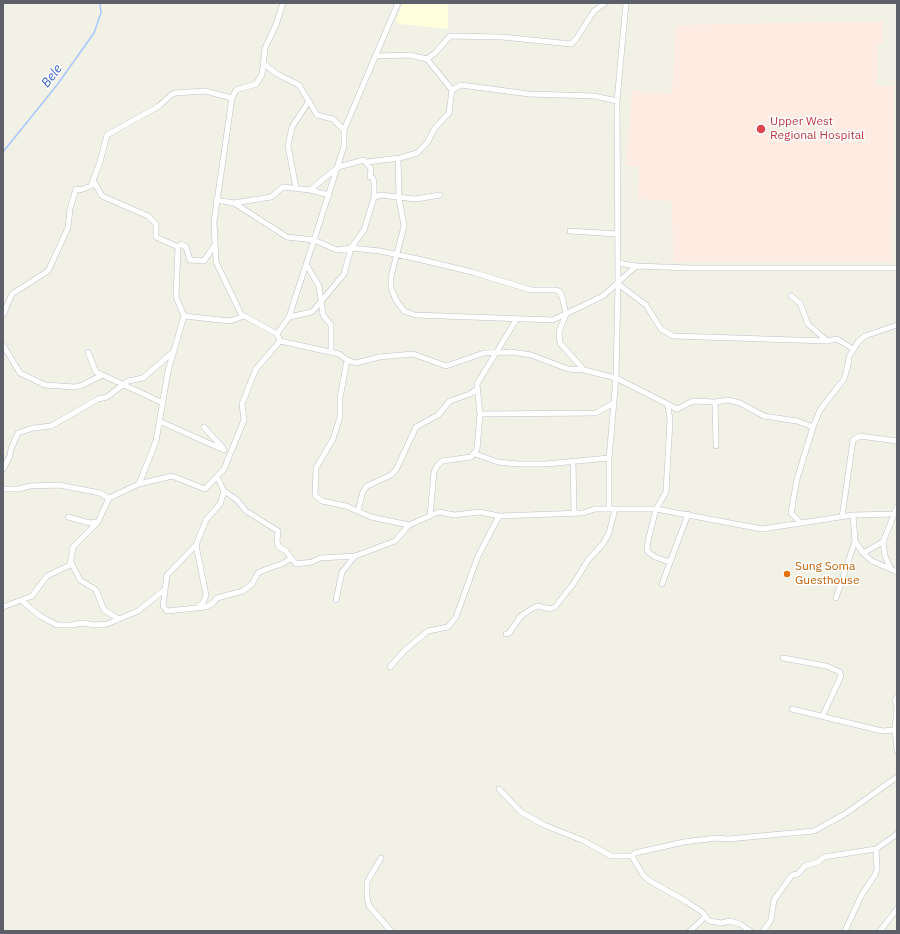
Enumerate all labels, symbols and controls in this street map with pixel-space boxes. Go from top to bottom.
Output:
water label: Bele [38,61,66,91]
place label: Upper West Regional Hospital [770,115,864,143]
marker: Upper West Regional Hospital [755,123,767,135]
place label: Sung Soma Guesthouse [795,560,859,588]
marker: Sung Soma Guesthouse [782,569,792,579]

